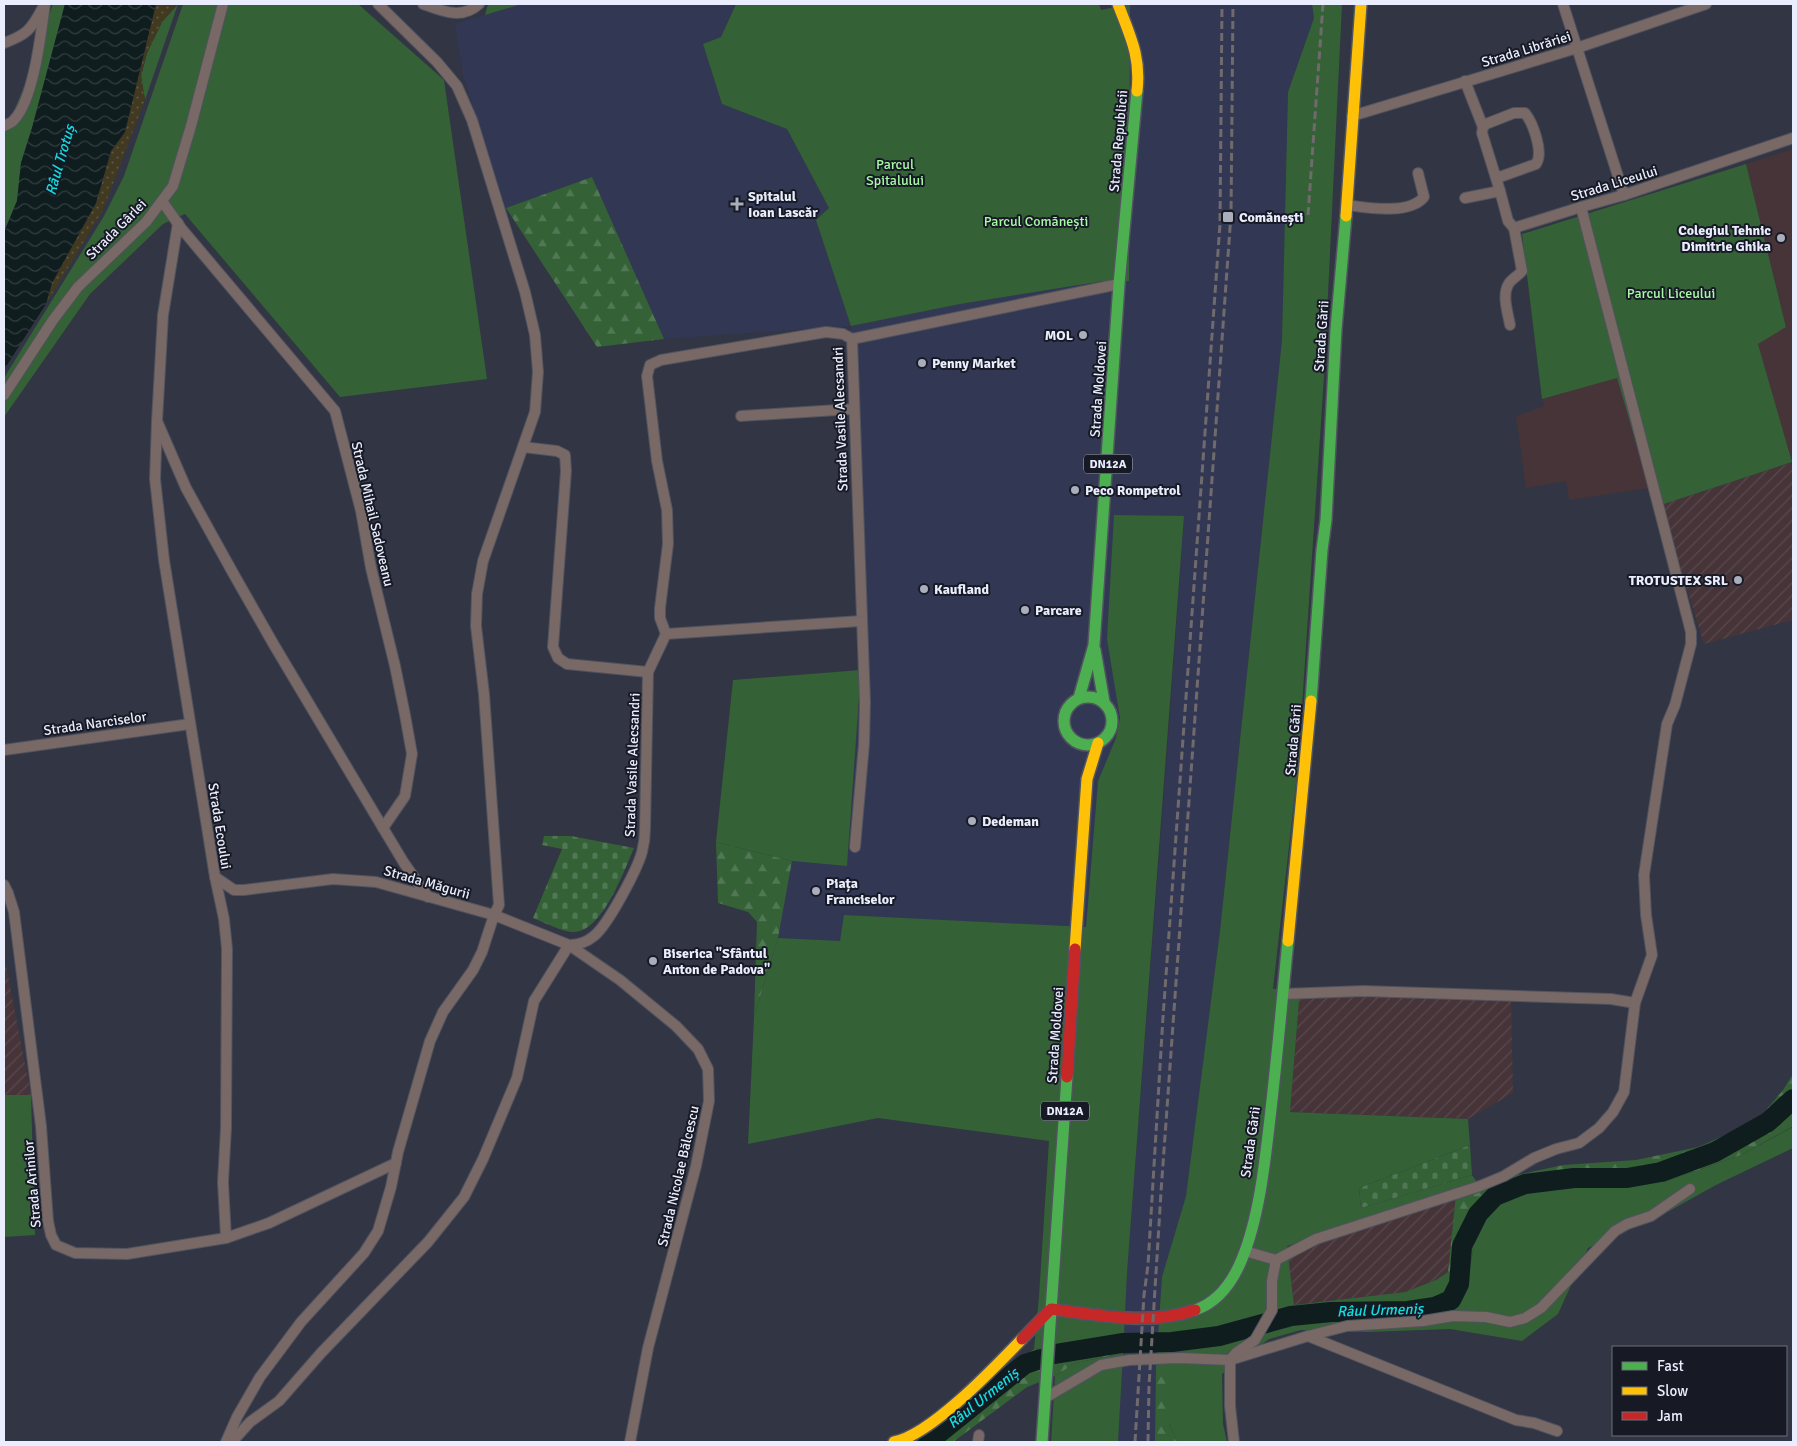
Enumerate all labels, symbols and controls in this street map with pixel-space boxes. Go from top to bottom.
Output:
street label: Strada Librăriei [1479,28,1573,71]
street label: Strada Republicii [1106,89,1131,193]
water label: Râul Trotuș [41,122,79,197]
park label: Parcul Spitalului [866,156,924,189]
street label: Strada Liceului [1569,162,1660,205]
place label: Spitalul Ioan Lascăr [748,188,818,221]
street label: Strada Gârlei [83,196,150,263]
marker: Spitalul Ioan Lascăr [730,197,744,211]
place label: Comănești [1239,209,1304,226]
marker: Comănești [1221,210,1235,224]
park label: Parcul Comănești [984,213,1088,230]
place label: Colegiul Tehnic Dimitrie Ghika [1678,222,1771,255]
marker: Colegiul Tehnic Dimitrie Ghika [1775,232,1787,244]
park label: Parcul Liceului [1627,285,1715,302]
street label: Strada Gării [1311,300,1332,372]
place label: MOL [1045,327,1074,344]
marker: MOL [1077,329,1089,341]
street label: Strada Moldovei [1087,340,1110,438]
street label: Strada Vasile Alecsandri [829,347,852,491]
place label: Penny Market [932,355,1017,372]
marker: Penny Market [916,357,928,369]
street label: Strada Mihail Sadoveanu [348,440,397,588]
road number: DN12A [1084,454,1132,474]
place label: Peco Rompetrol [1085,482,1181,499]
marker: Peco Rompetrol [1069,484,1081,496]
place label: TROTUSTEX SRL [1629,572,1729,589]
marker: TROTUSTEX SRL [1732,574,1744,586]
place label: Kaufland [934,581,990,598]
marker: Kaufland [918,583,930,595]
place label: Parcare [1035,602,1082,619]
marker: Parcare [1019,604,1031,616]
street label: Strada Vasile Alecsandri [621,693,644,837]
street label: Strada Gării [1282,704,1305,776]
street label: Strada Narciselor [42,708,149,739]
street label: Strada Ecoului [204,782,235,870]
place label: Dedeman [982,813,1039,830]
marker: Dedeman [966,815,978,827]
street label: Strada Măgurii [382,862,472,903]
place label: Piața Franciselor [826,875,895,908]
marker: Piața Franciselor [810,885,822,897]
place label: Biserica "Sfântul Anton de Padova" [663,945,770,978]
marker: Biserica "Sfântul Anton de Padova" [647,955,659,967]
street label: Strada Moldovei [1044,986,1067,1084]
road number: DN12A [1041,1102,1089,1120]
street label: Strada Nicolae Bălcescu [654,1104,703,1248]
street label: Strada Gării [1237,1106,1264,1179]
street label: Strada Arinilor [20,1139,45,1229]
water label: Râul Urmeniș [1337,1299,1425,1320]
legend [1612,1346,1787,1436]
text: Fast [1657,1357,1684,1375]
water label: Râul Urmeniș [944,1363,1023,1432]
text: Slow [1657,1382,1688,1400]
text: Jam [1657,1407,1683,1425]

